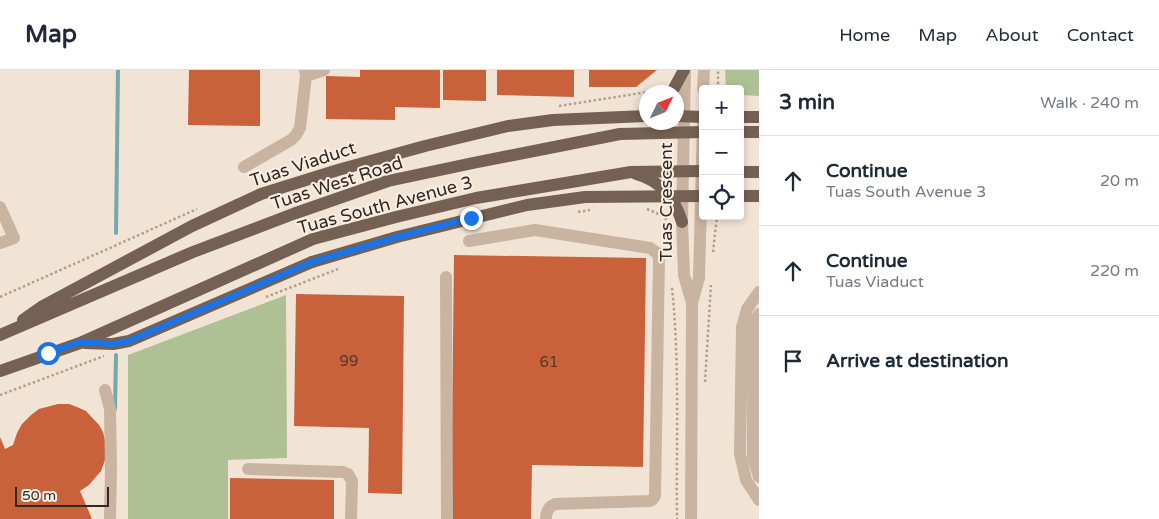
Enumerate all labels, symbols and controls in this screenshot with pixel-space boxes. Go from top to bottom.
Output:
text: Map [25,20,77,49]
text: Home [839,24,890,46]
text: Map [918,24,957,46]
text: About [985,24,1039,46]
text: Contact [1067,24,1134,46]
north arrow [639,85,684,130]
map controls [699,85,744,220]
button: + [699,85,744,130]
text: 3 min [779,90,835,115]
text: Walk · 240 m [1040,93,1139,113]
button: − [699,130,744,175]
street label: Tuas Viaduct [247,137,359,191]
street label: Tuas Crescent [655,142,677,262]
street label: Tuas West Road [268,151,406,215]
text: Continue [826,160,908,182]
icon: ahead [779,167,807,195]
street label: Tuas South Avenue 3 [295,171,475,239]
text: 20 m [1100,171,1139,191]
button: locate [699,175,744,220]
text: Tuas South Avenue 3 [826,182,986,202]
route end [460,207,483,230]
text: Continue [826,250,908,272]
icon: ahead [779,257,807,285]
text: 220 m [1090,261,1139,281]
text: Tuas Viaduct [826,272,924,292]
route start [37,342,60,365]
icon: arrive [779,347,807,375]
text: Arrive at destination [826,350,1009,372]
house number: 99 [340,352,358,370]
house number: 61 [540,353,558,371]
scale bar [15,484,109,507]
text: 50 m [22,487,56,504]

